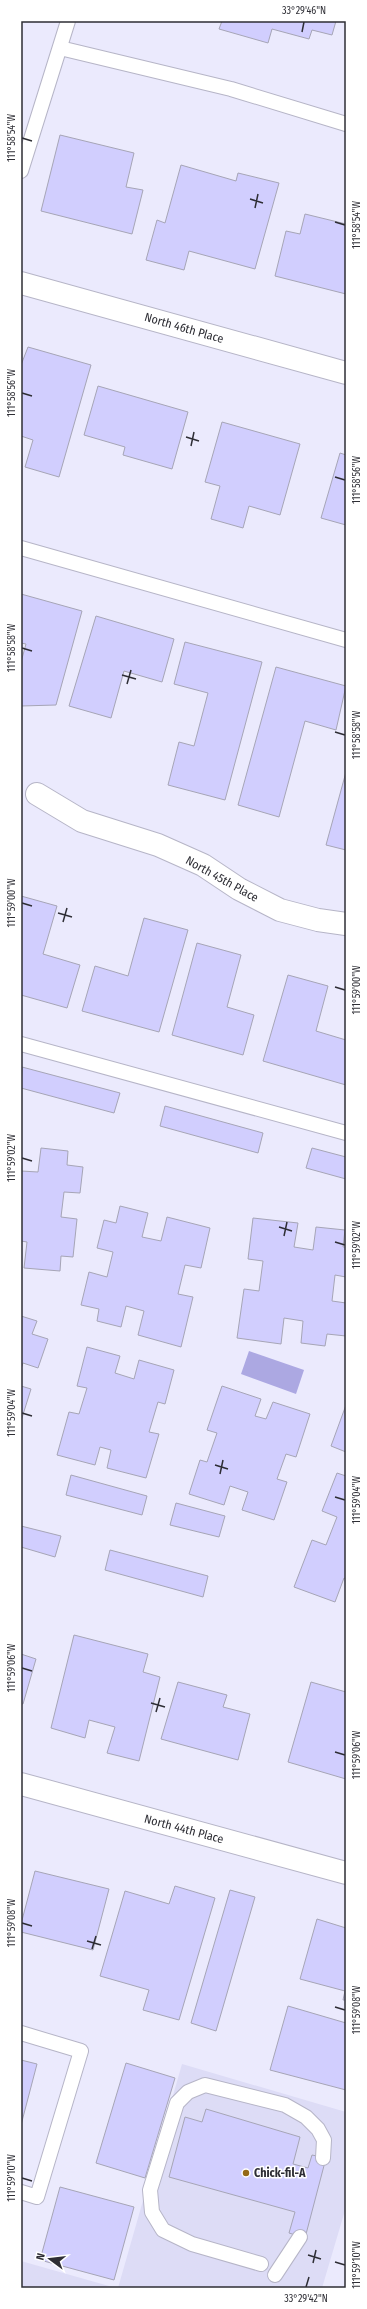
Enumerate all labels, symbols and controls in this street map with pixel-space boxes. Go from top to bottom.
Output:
text: 33°29'46"N [282,5,326,17]
text: 111°58'54"W [6,114,18,162]
text: 111°58'54"W [351,201,363,249]
street label: North 46th Place [143,310,225,346]
text: 111°58'56"W [6,368,18,417]
text: 111°58'56"W [351,455,363,504]
text: 111°58'58"W [6,623,18,672]
text: 111°58'58"W [351,710,363,759]
street label: North 45th Place [183,853,261,905]
text: 111°59'00"W [6,878,18,927]
text: 111°59'00"W [351,965,363,1014]
text: 111°59'02"W [6,1133,18,1182]
text: 111°59'02"W [351,1220,363,1269]
text: 111°59'04"W [6,1388,18,1437]
text: 111°59'04"W [351,1475,363,1524]
text: 111°59'06"W [6,1643,18,1692]
text: 111°59'06"W [351,1730,363,1779]
street label: North 44th Place [143,1812,225,1846]
text: 111°59'08"W [6,1898,18,1947]
text: 111°59'08"W [351,1985,363,2034]
text: 111°59'10"W [6,2154,18,2202]
place label: Chick-fil-A [254,2166,306,2180]
marker: Chick-fil-A [241,2168,251,2178]
north arrow [30,2239,70,2279]
text: 111°59'10"W [351,2241,363,2289]
text: N [34,2252,48,2261]
text: 33°29'42"N [284,2293,328,2305]

